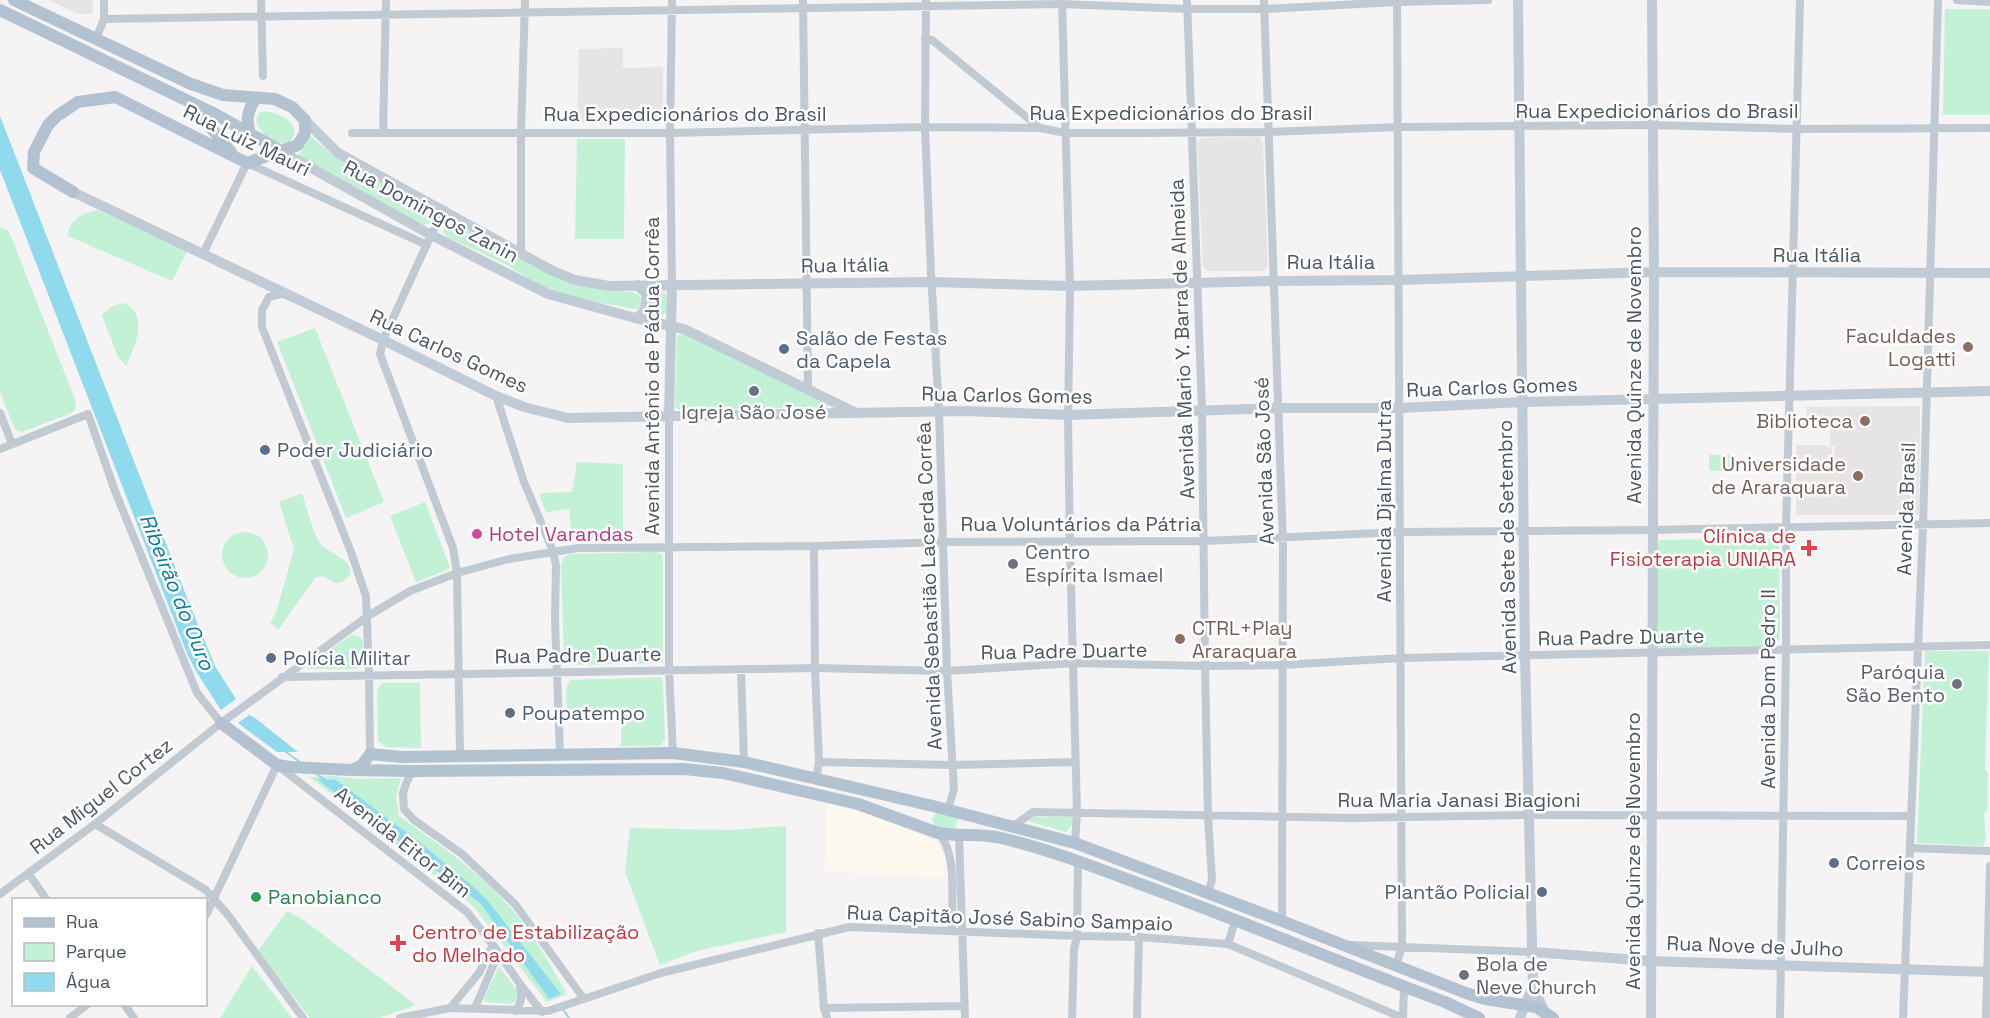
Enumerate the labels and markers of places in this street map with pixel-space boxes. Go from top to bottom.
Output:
place label: Faculdades Logatti [1846,323,1956,372]
place label: Salão de Festas da Capela [796,325,947,374]
marker: Faculdades Logatti [1961,340,1975,354]
marker: Salão de Festas da Capela [777,342,791,356]
marker: Igreja São José [747,384,761,398]
place label: Igreja São José [681,399,827,425]
place label: Biblioteca [1756,408,1853,434]
marker: Biblioteca [1858,414,1872,428]
place label: Poder Judiciário [277,437,433,463]
marker: Poder Judiciário [258,443,272,457]
place label: Universidade de Araraquara [1711,451,1846,500]
marker: Universidade de Araraquara [1851,469,1865,483]
place label: Hotel Varandas [489,521,634,547]
place label: Clínica de Fisioterapia UNIARA [1610,523,1796,572]
marker: Hotel Varandas [470,527,484,541]
place label: Centro Espírita Ismael [1025,539,1163,588]
marker: Clínica de Fisioterapia UNIARA [1800,539,1818,557]
marker: Centro Espírita Ismael [1006,557,1020,571]
place label: CTRL+Play Araraquara [1192,615,1297,664]
marker: CTRL+Play Araraquara [1173,632,1187,646]
place label: Polícia Militar [283,645,411,671]
marker: Polícia Militar [264,651,278,665]
place label: Paróquia São Bento [1846,659,1945,708]
marker: Paróquia São Bento [1950,677,1964,691]
place label: Poupatempo [522,700,645,726]
marker: Poupatempo [503,706,517,720]
place label: Correios [1846,850,1926,876]
marker: Correios [1827,856,1841,870]
place label: Plantão Policial [1385,879,1530,905]
place label: Panobianco [268,884,382,910]
marker: Plantão Policial [1535,885,1549,899]
marker: Panobianco [249,890,263,904]
place label: Centro de Estabilização do Melhado [412,919,639,968]
marker: Centro de Estabilização do Melhado [389,934,407,952]
place label: Bola de Neve Church [1476,951,1597,1000]
marker: Bola de Neve Church [1457,968,1471,982]

